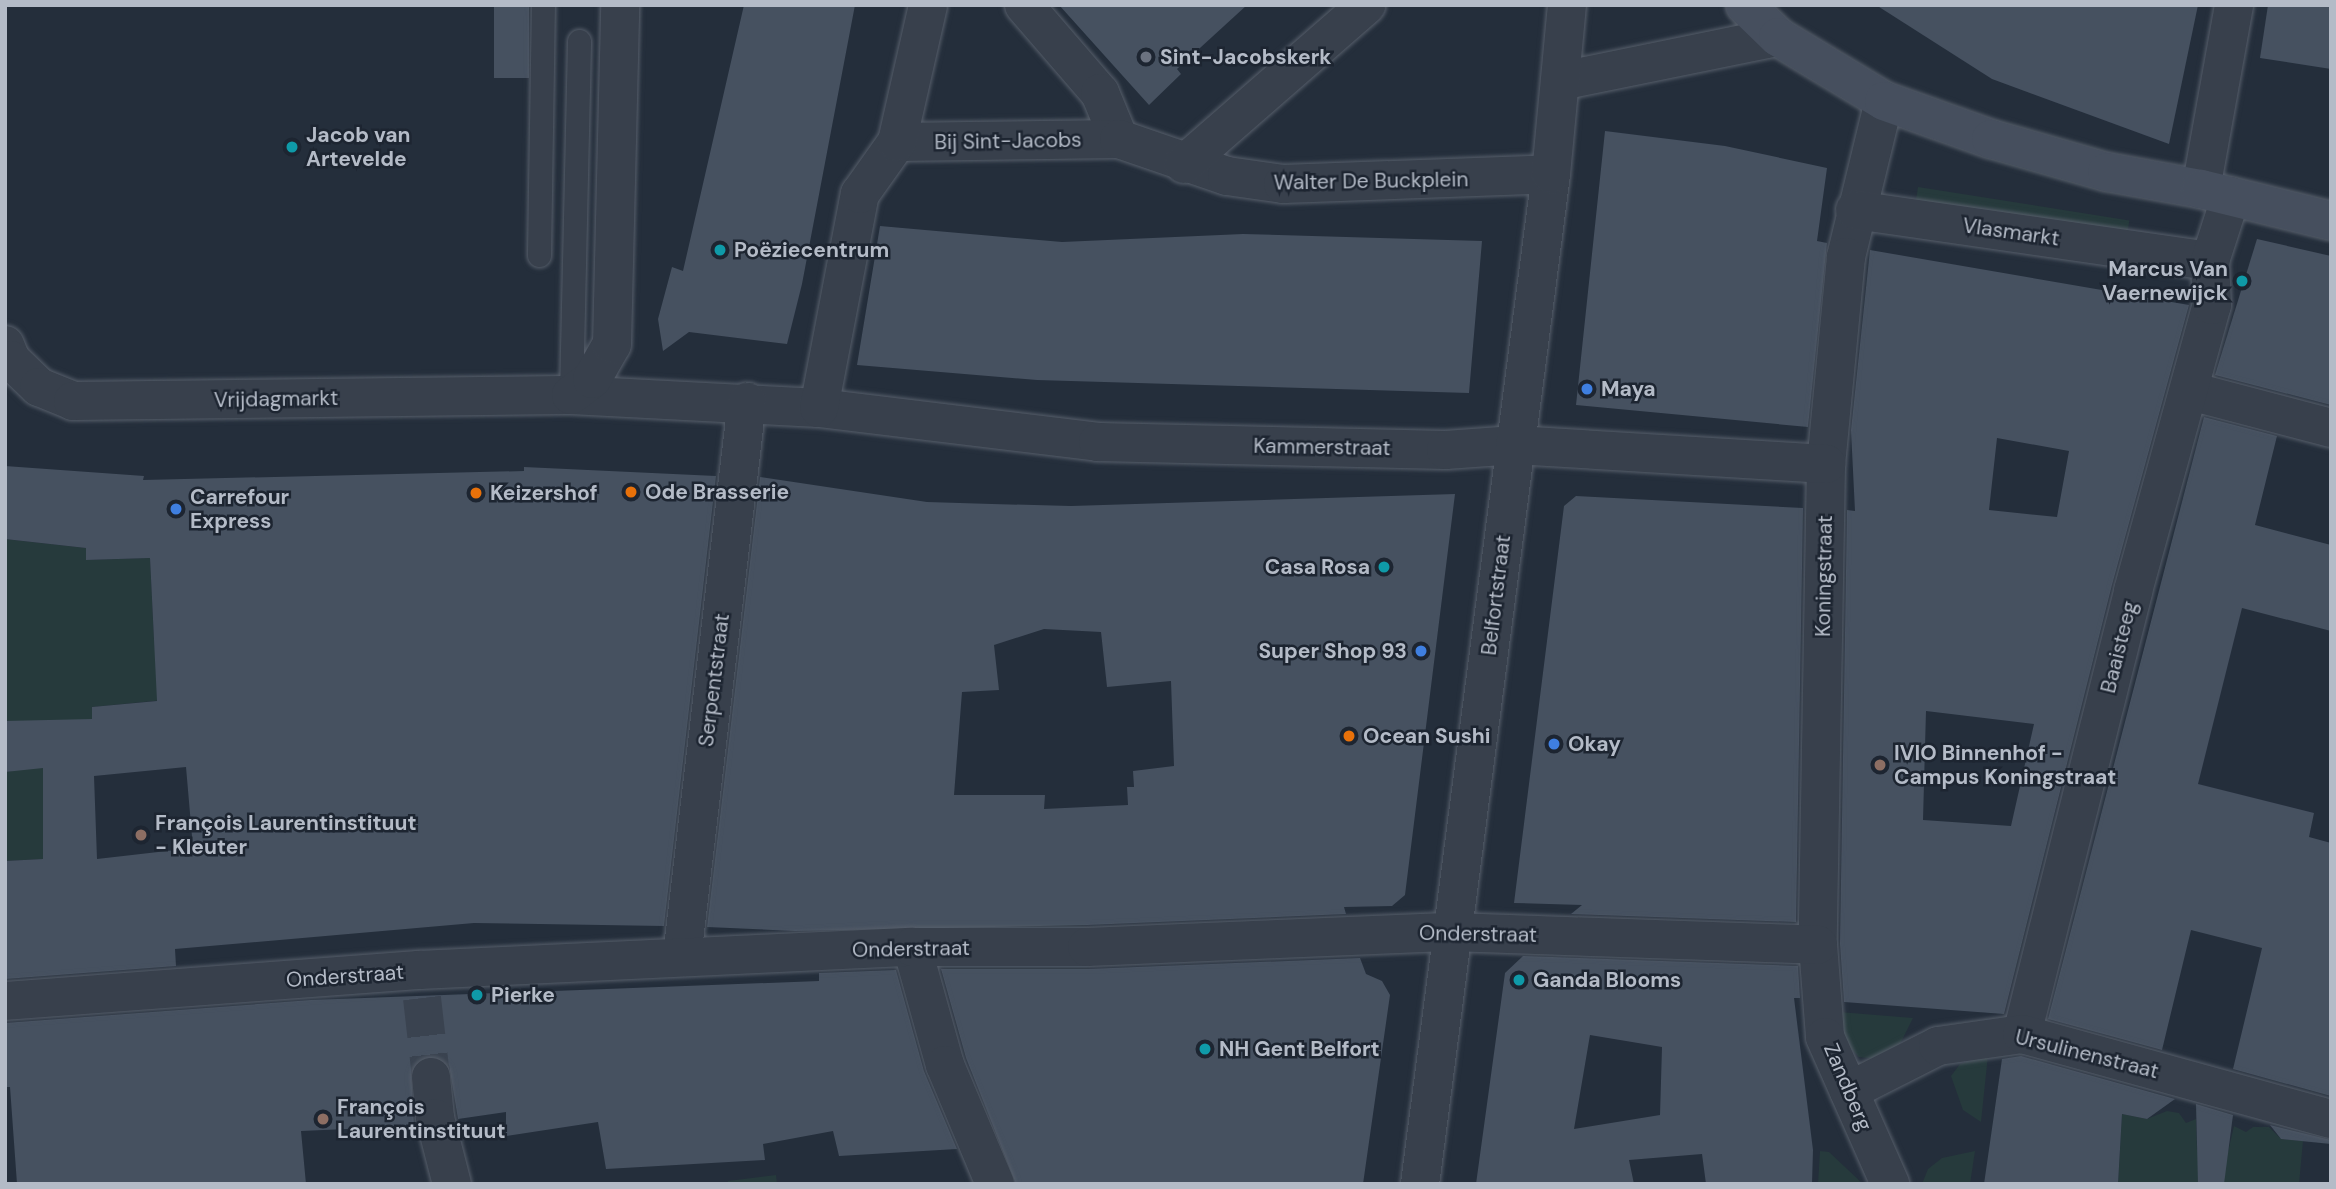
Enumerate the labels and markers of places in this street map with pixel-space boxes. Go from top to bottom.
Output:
place label: Sint-Jacobskerk [1160,44,1331,70]
marker: Sint-Jacobskerk [1138,49,1154,65]
place label: Jacob van Artevelde [306,122,410,172]
marker: Jacob van Artevelde [284,139,300,155]
place label: Poëziecentrum [734,237,889,263]
marker: Poëziecentrum [712,242,728,258]
place label: Marcus Van Vaernewijck [2102,256,2228,306]
marker: Marcus Van Vaernewijck [2234,273,2250,289]
place label: Maya [1601,376,1656,402]
marker: Maya [1579,381,1595,397]
place label: Ode Brasserie [645,479,789,505]
place label: Keizershof [490,480,597,506]
place label: Carrefour Express [190,484,289,534]
marker: Ode Brasserie [623,484,639,500]
marker: Keizershof [468,485,484,501]
marker: Carrefour Express [168,501,184,517]
place label: Casa Rosa [1265,554,1370,580]
marker: Casa Rosa [1376,559,1392,575]
place label: Super Shop 93 [1258,638,1407,664]
marker: Super Shop 93 [1413,643,1429,659]
place label: Ocean Sushi [1363,723,1491,749]
marker: Ocean Sushi [1341,728,1357,744]
place label: Okay [1568,731,1621,757]
marker: Okay [1546,736,1562,752]
place label: IVIO Binnenhof - Campus Koningstraat [1894,740,2116,790]
marker: IVIO Binnenhof - Campus Koningstraat [1872,757,1888,773]
place label: François Laurentinstituut - Kleuter [155,810,416,860]
marker: François Laurentinstituut - Kleuter [133,827,149,843]
place label: Ganda Blooms [1533,967,1681,993]
marker: Ganda Blooms [1511,972,1527,988]
place label: Pierke [491,982,555,1008]
marker: Pierke [469,987,485,1003]
place label: NH Gent Belfort [1219,1036,1380,1062]
marker: NH Gent Belfort [1197,1041,1213,1057]
place label: François Laurentinstituut [337,1094,506,1144]
marker: François Laurentinstituut [315,1111,331,1127]

